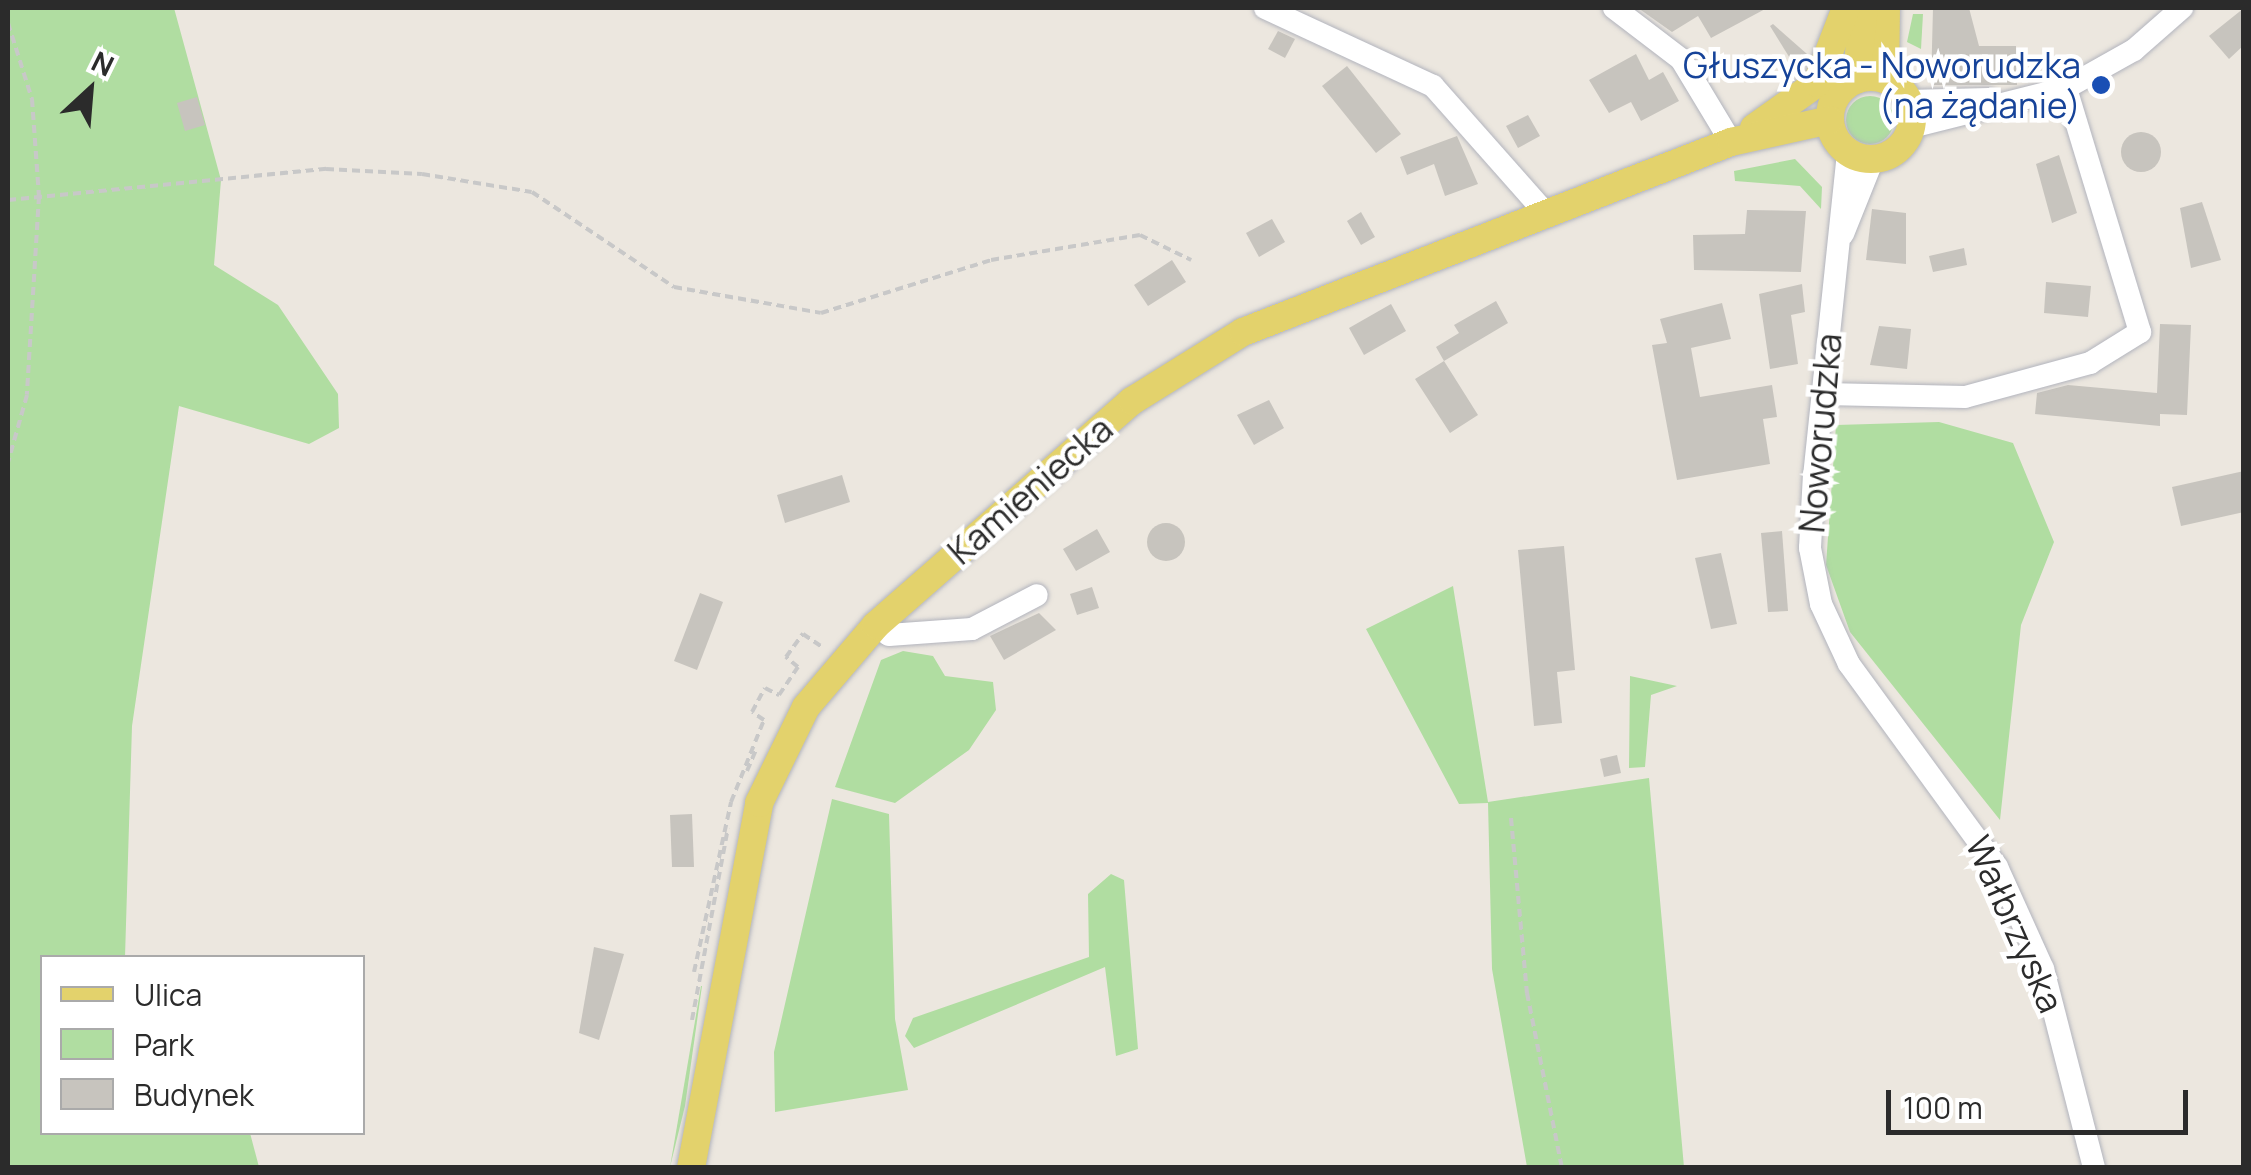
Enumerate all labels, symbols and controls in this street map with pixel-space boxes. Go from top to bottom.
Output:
north arrow [40,40,140,140]
text: N [86,42,121,85]
place label: Głuszycka - Noworudzka (na żądanie) [1683,44,2081,126]
marker: Głuszycka - Noworudzka (na żądanie) [2090,74,2112,96]
street label: Noworudzka [1790,331,1850,535]
street label: Kamieniecka [939,407,1121,573]
street label: Wałbrzyska [1957,829,2073,1019]
legend [40,955,365,1135]
text: Ulica [134,974,202,1015]
text: Park [134,1024,194,1065]
scale bar [1891,1070,2194,1132]
text: Budynek [134,1074,254,1115]
text: 100 m [1903,1087,1983,1128]

